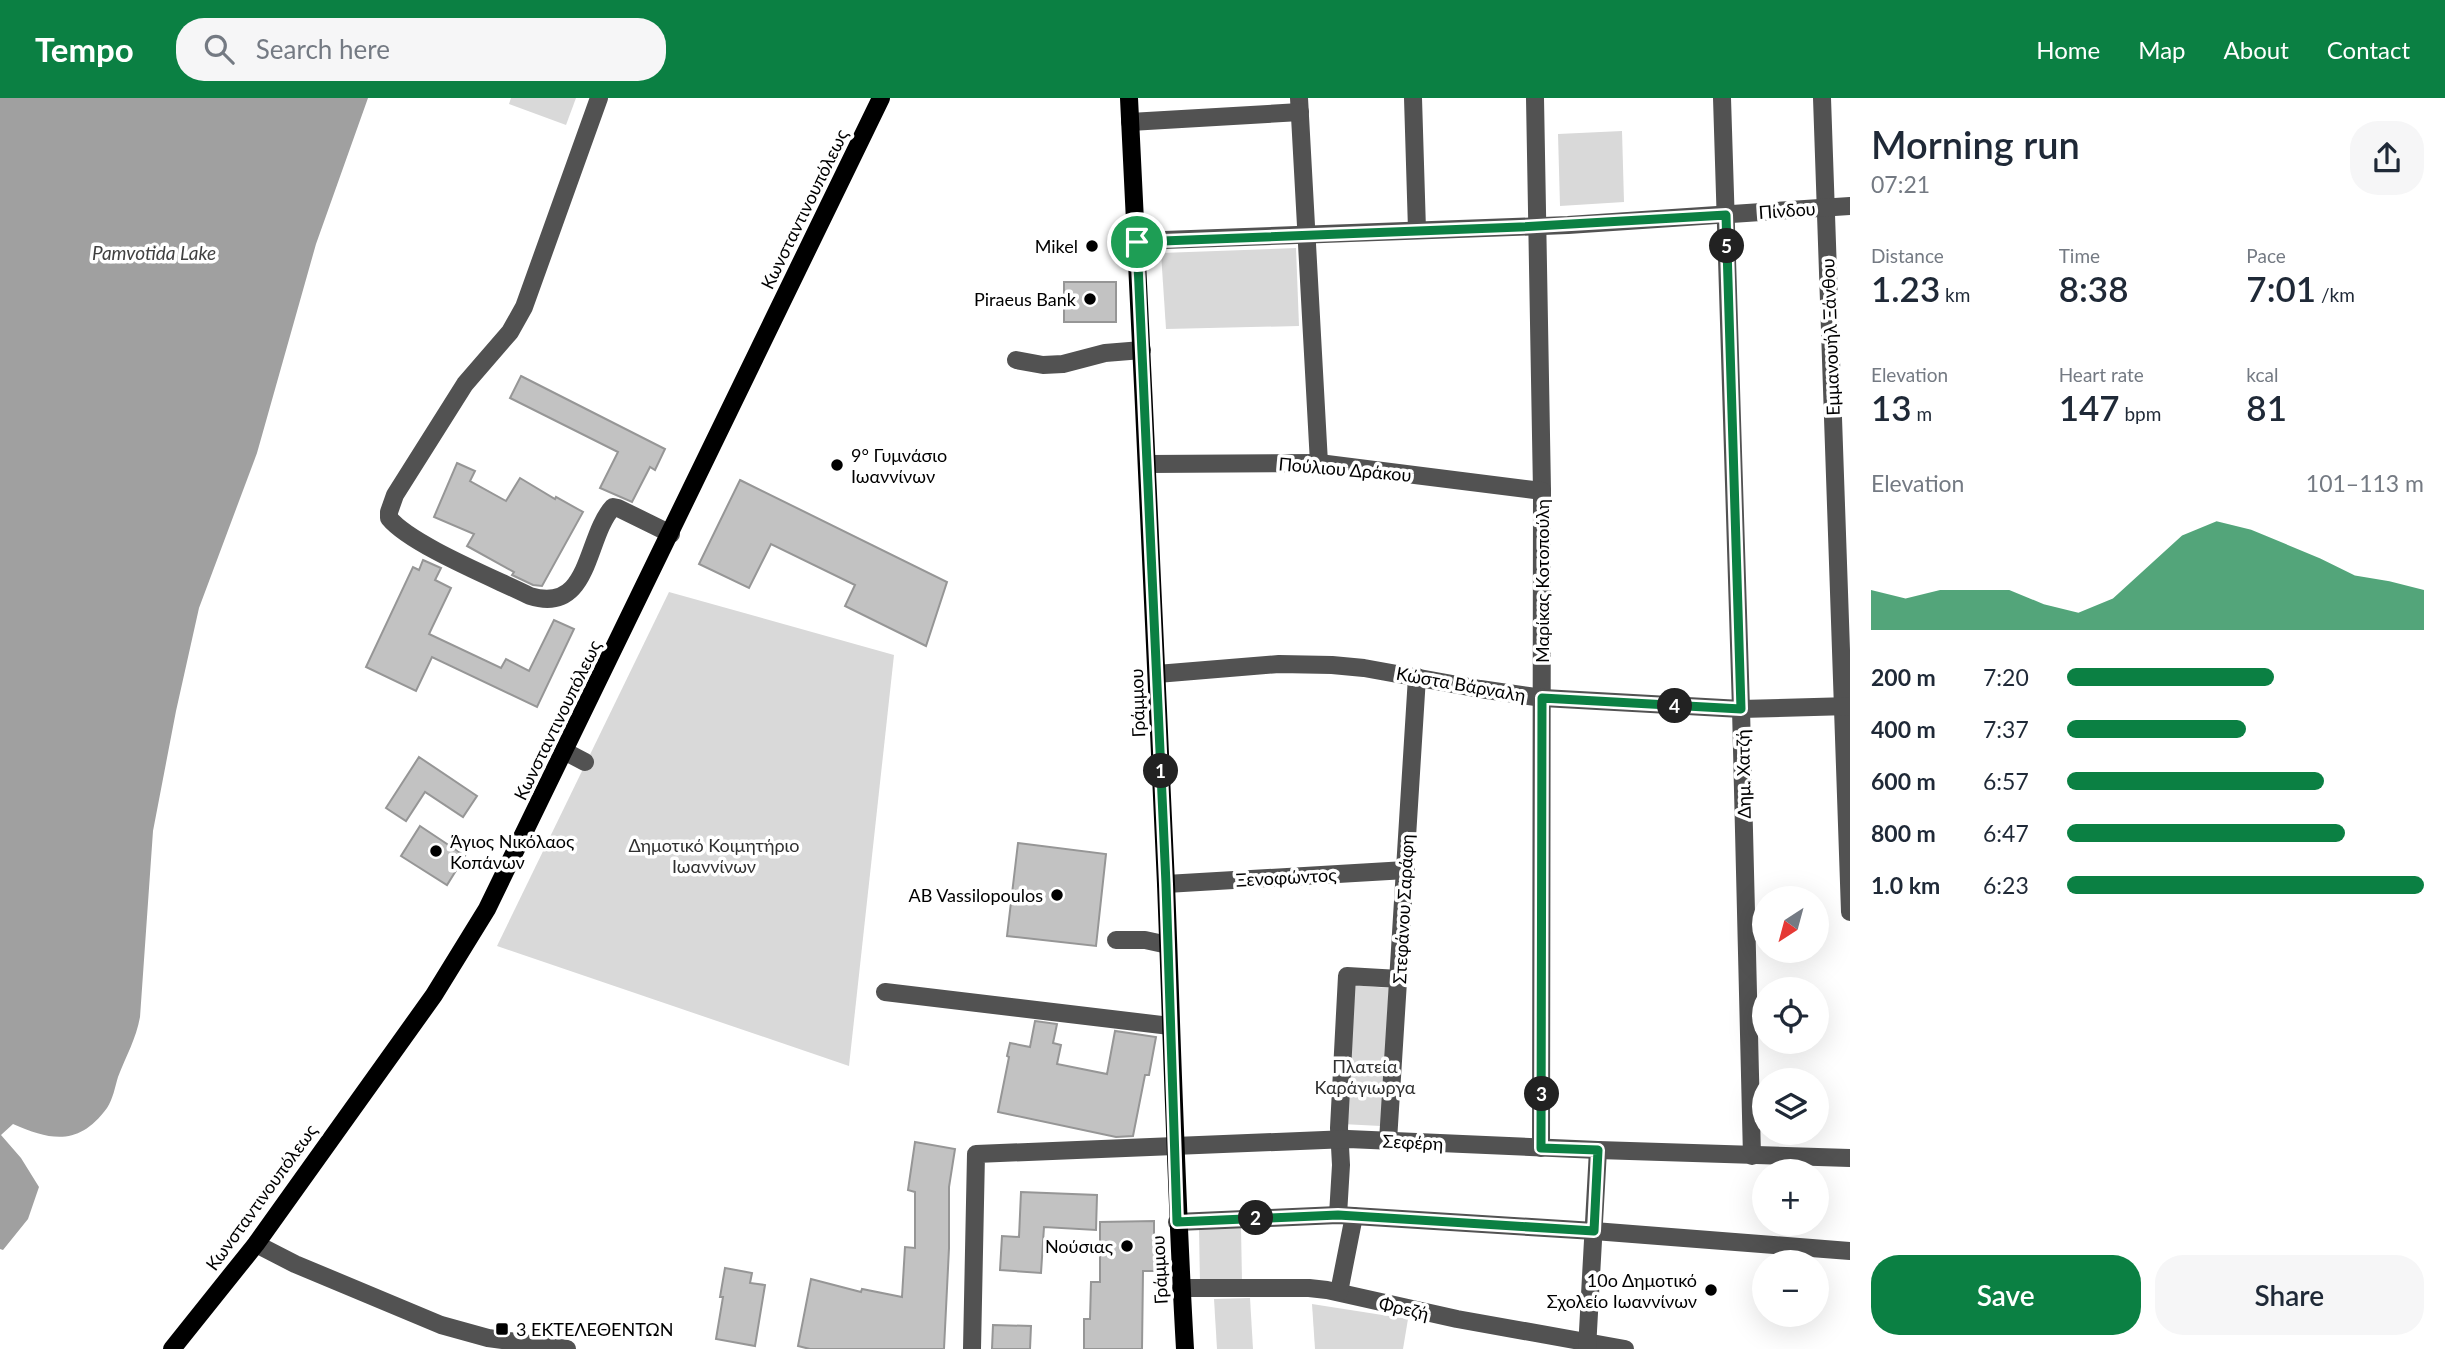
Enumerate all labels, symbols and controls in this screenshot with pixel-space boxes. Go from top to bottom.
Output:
search box [176,18,666,81]
text: Tempo [35,29,134,69]
icon: search [200,30,238,68]
text: Search here [256,33,390,65]
text: Home [2036,35,2100,64]
text: Map [2138,35,2186,64]
text: About [2224,35,2289,64]
text: Contact [2327,35,2410,64]
text: Morning run [1871,121,2080,167]
button: share [2350,121,2424,195]
street label: Κωνσταντινουπόλεως [756,125,853,293]
text: 07:21 [1871,170,1930,198]
street label: Πίνδου [1758,197,1816,223]
pin [1107,212,1167,272]
icon: arrive [1118,223,1156,261]
pin: 5 [1710,228,1744,264]
text: 5 [1721,234,1732,257]
place label: Mikel [1035,235,1078,257]
marker: Mikel [1084,238,1100,254]
water label: Pamvotida Lake [92,241,216,264]
text: Distance [1871,244,1944,267]
text: Time [2059,244,2100,267]
text: Pace [2246,244,2286,267]
street label: Εμμανουήλ Ξάνθου [1816,258,1844,416]
text: 1.23 [1871,267,1940,309]
text: 8:38 [2059,267,2128,309]
text: 7:01 [2246,267,2316,309]
text: km [1940,283,1970,306]
text: /km [2316,283,2355,306]
place label: Piraeus Bank [974,288,1077,310]
marker: Piraeus Bank [1082,291,1098,307]
text: Elevation [1871,363,1948,386]
text: Heart rate [2059,363,2144,386]
text: kcal [2246,363,2278,386]
text: 13 [1871,386,1912,428]
text: 147 [2059,386,2120,428]
text: 81 [2246,386,2287,428]
text: m [1912,402,1932,425]
text: bpm [2120,402,2161,425]
place label: 9° Γυμνάσιο Ιωαννίνων [851,444,947,487]
street label: Πούλιου Δράκου [1278,452,1412,486]
marker: 9° Γυμνάσιο Ιωαννίνων [829,457,845,473]
text: Elevation [1871,469,1964,497]
text: 101–113 m [2306,469,2424,497]
street label: Μαρίκας Κοτοπούλη [1531,499,1553,663]
street label: Κωνσταντινουπόλεως [509,636,606,804]
street label: Κώστα Βάρναλη [1395,662,1527,706]
text: 200 m [1871,663,1936,691]
text: 7:20 [1983,663,2029,691]
street label: Γράμμου [1125,668,1149,738]
pin: 4 [1658,688,1692,724]
text: 4 [1669,694,1680,717]
text: 400 m [1871,715,1936,743]
text: 7:37 [1983,715,2029,743]
street label: Δημ. Χατζή [1731,729,1755,819]
pin: 1 [1144,754,1178,788]
text: 1 [1155,759,1166,782]
text: 600 m [1871,767,1936,795]
text: 6:57 [1983,767,2029,795]
text: 800 m [1871,819,1936,847]
text: 6:47 [1983,819,2029,847]
place label: Άγιος Νικόλαος Κοπάνων [450,830,575,873]
park label: Δημοτικό Κοιμητήριο Ιωαννίνων [629,834,799,877]
street label: Στεφάνου Σαράφη [1388,834,1418,984]
marker: Άγιος Νικόλαος Κοπάνων [428,843,444,859]
street label: Ξενοφώντος [1235,863,1338,891]
text: 1.0 km [1871,871,1940,899]
text: 6:23 [1983,871,2029,899]
place label: AB Vassilopoulos [908,884,1043,906]
north arrow [1752,886,1829,962]
map controls [1752,886,1829,1327]
marker: AB Vassilopoulos [1049,887,1065,903]
button: locate [1752,977,1829,1054]
park label: Πλατεία Καράγιωργα [1315,1055,1416,1098]
button: layers [1752,1068,1829,1145]
pin: 3 [1524,1076,1560,1112]
text: 3 [1536,1082,1547,1105]
street label: Κωνσταντινουπόλεως [201,1119,322,1274]
street label: Σεφέρη [1382,1129,1444,1155]
button: + [1752,1159,1829,1236]
pin: 2 [1238,1200,1274,1236]
text: 2 [1250,1206,1261,1229]
place label: Νούσιας [1045,1235,1114,1257]
street label: Γράμμου [1146,1235,1172,1305]
marker: Νούσιας [1119,1238,1135,1254]
button: − [1752,1250,1829,1327]
button: Save [1871,1255,2141,1335]
button: Share [2155,1255,2424,1335]
place label: 10ο Δημοτικό Σχολείο Ιωαννίνων [1547,1269,1697,1312]
marker: 10ο Δημοτικό Σχολείο Ιωαννίνων [1703,1282,1719,1298]
street label: Φρεζή [1377,1292,1431,1324]
place label: 3 ΕΚΤΕΛΕΘΕΝΤΩΝ [516,1318,674,1340]
marker: 3 ΕΚΤΕΛΕΘΕΝΤΩΝ [494,1321,510,1337]

